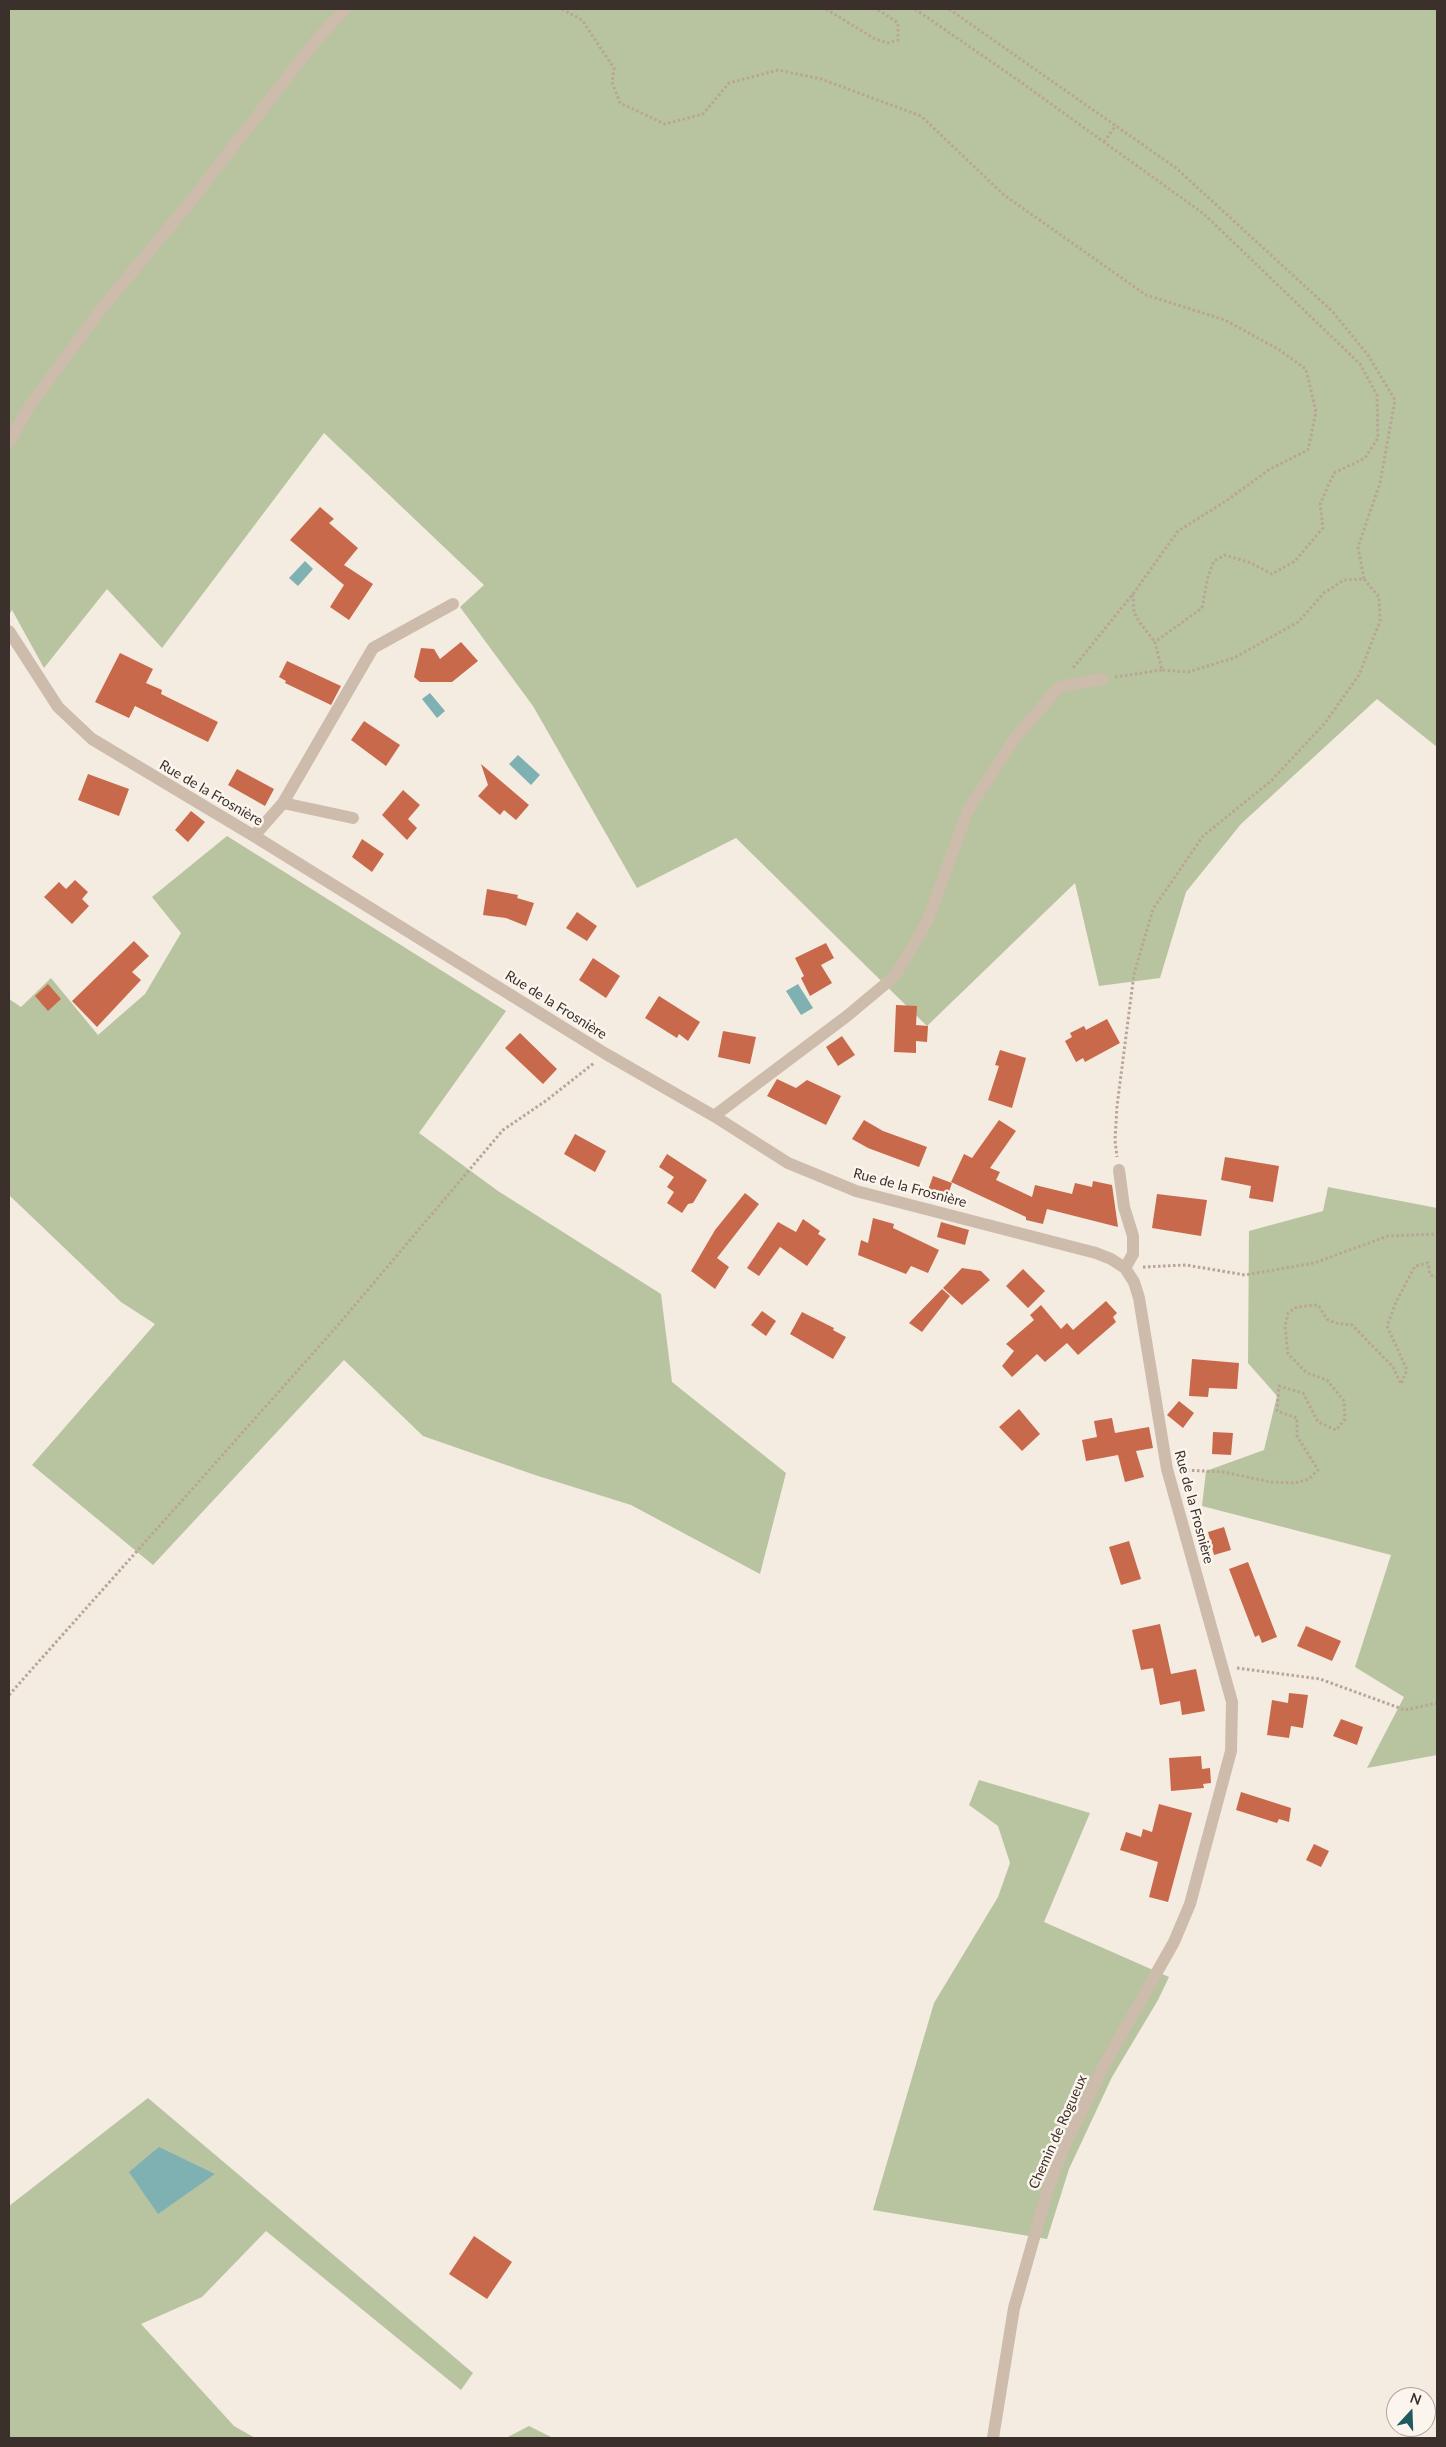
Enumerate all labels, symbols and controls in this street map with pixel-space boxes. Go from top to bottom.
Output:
street label: Rue de la Frosnière [156,757,266,829]
street label: Rue de la Frosnière [502,967,610,1043]
street label: Rue de la Frosnière [851,1165,969,1211]
street label: Rue de la Frosnière [1171,1448,1217,1566]
street label: Chemin de Rogueux [1025,2072,1091,2192]
north arrow [1386,2387,1436,2437]
text: N [1408,2389,1424,2408]

